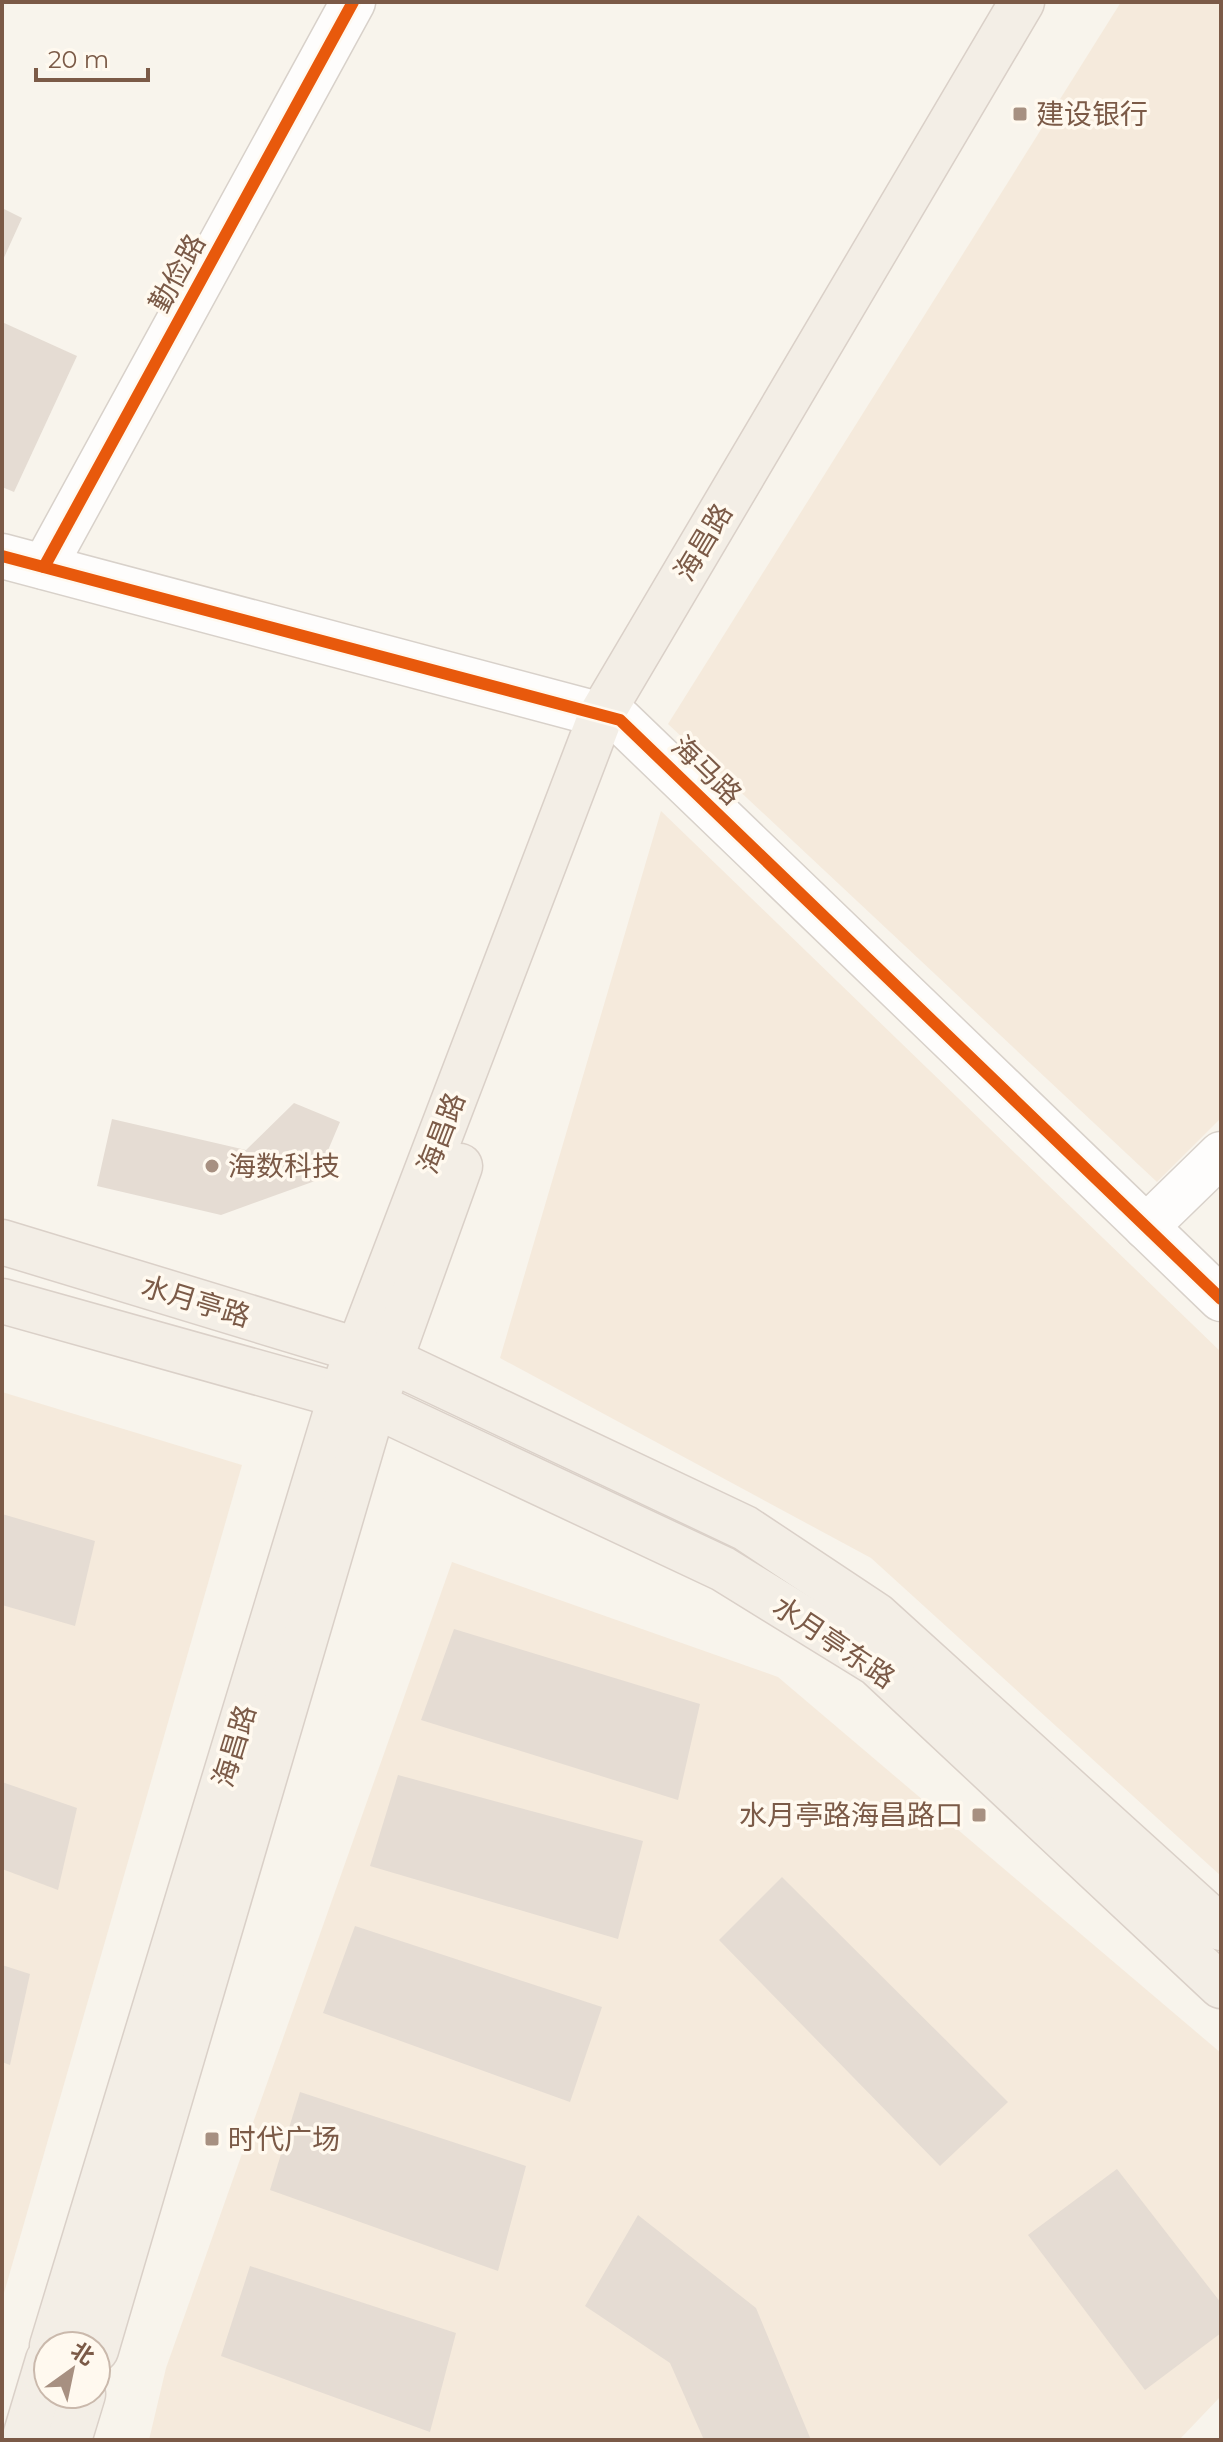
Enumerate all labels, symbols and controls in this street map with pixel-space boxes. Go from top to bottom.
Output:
scale bar [36,32,148,82]
text: 20 m [48,45,109,74]
place label: 建设银行 [1036,97,1148,131]
marker: 建设银行 [1011,105,1029,123]
street label: 勤俭路 [142,228,212,318]
street label: 海昌路 [667,497,739,587]
street label: 海马路 [665,729,749,811]
street label: 海昌路 [410,1088,472,1178]
place label: 海数科技 [228,1149,340,1183]
marker: 海数科技 [203,1157,221,1175]
street label: 水月亭路 [137,1268,255,1334]
street label: 水月亭东路 [766,1589,902,1695]
street label: 海昌路 [205,1701,263,1791]
place label: 水月亭路海昌路口 [739,1798,963,1832]
marker: 水月亭路海昌路口 [970,1806,988,1824]
place label: 时代广场 [228,2122,340,2156]
marker: 时代广场 [203,2130,221,2148]
north arrow [32,2330,112,2410]
text: 北 [66,2336,99,2371]

